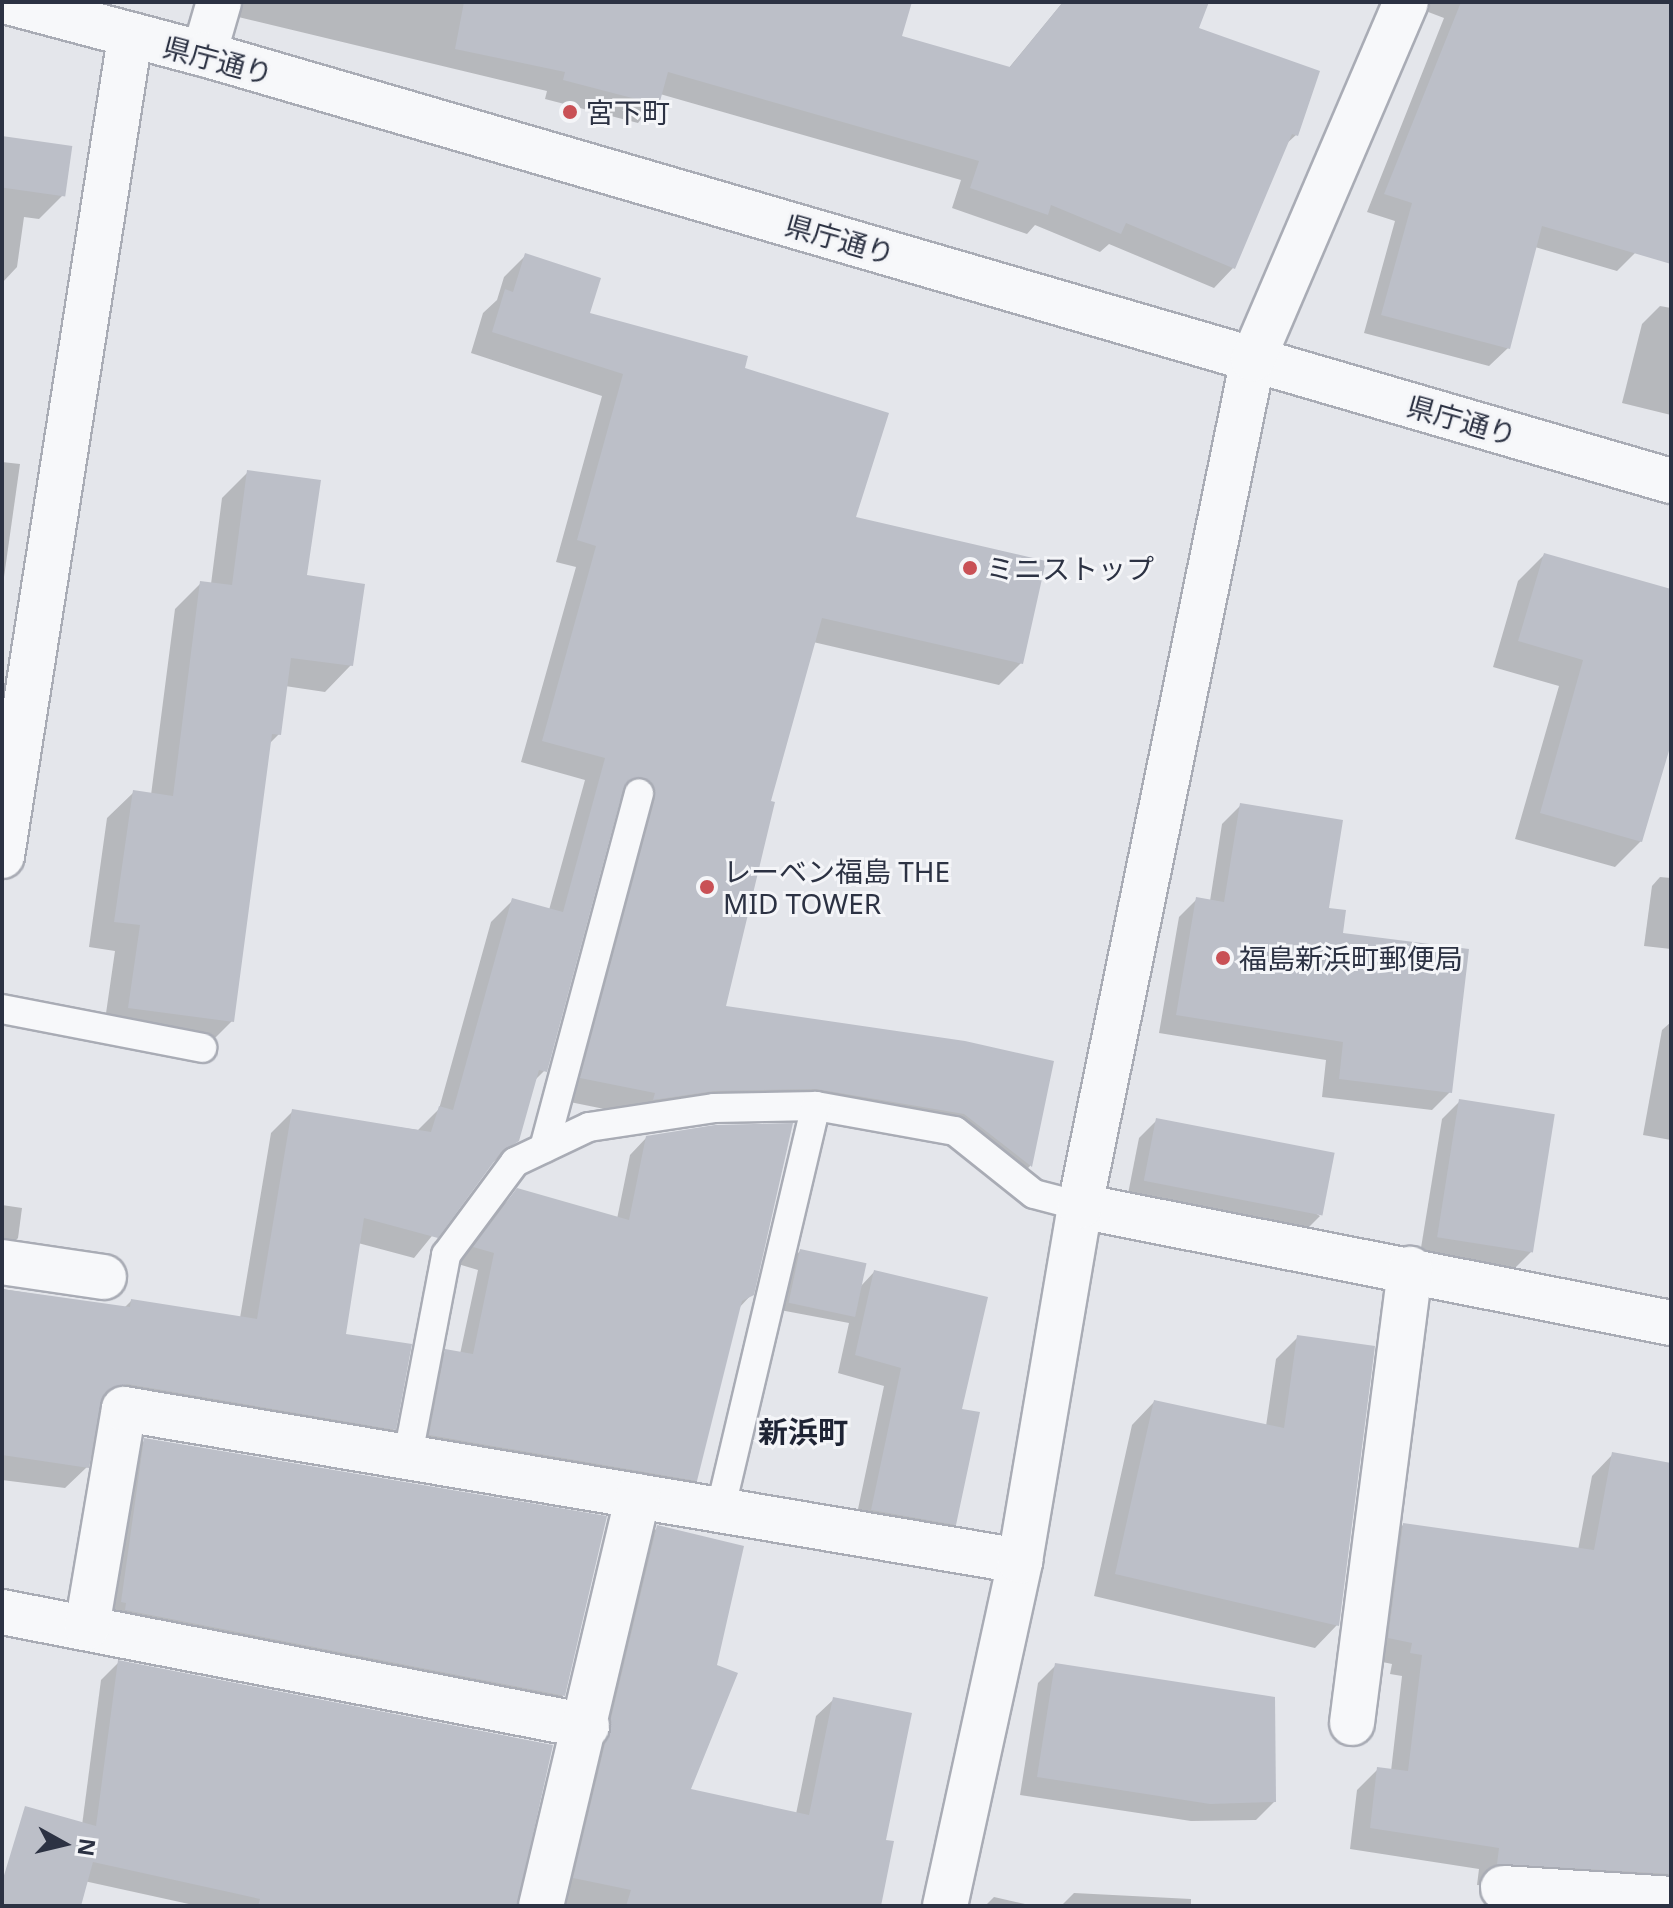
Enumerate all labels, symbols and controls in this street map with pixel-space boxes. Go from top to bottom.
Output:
street label: 県庁通り [160,29,276,91]
place label: 宮下町 [586,95,670,129]
marker: 宮下町 [561,103,579,121]
street label: 県庁通り [782,207,898,271]
street label: 県庁通り [1404,388,1520,452]
place label: ミニストップ [986,551,1154,585]
marker: ミニストップ [961,559,979,577]
place label: レーベン福島 THE MID TOWER [723,854,950,920]
marker: レーベン福島 THE MID TOWER [698,878,716,896]
place label: 福島新浜町郵便局 [1239,941,1463,975]
marker: 福島新浜町郵便局 [1214,949,1232,967]
district label: 新浜町 [758,1414,848,1450]
north arrow [24,1804,104,1884]
text: N [72,1836,104,1858]

